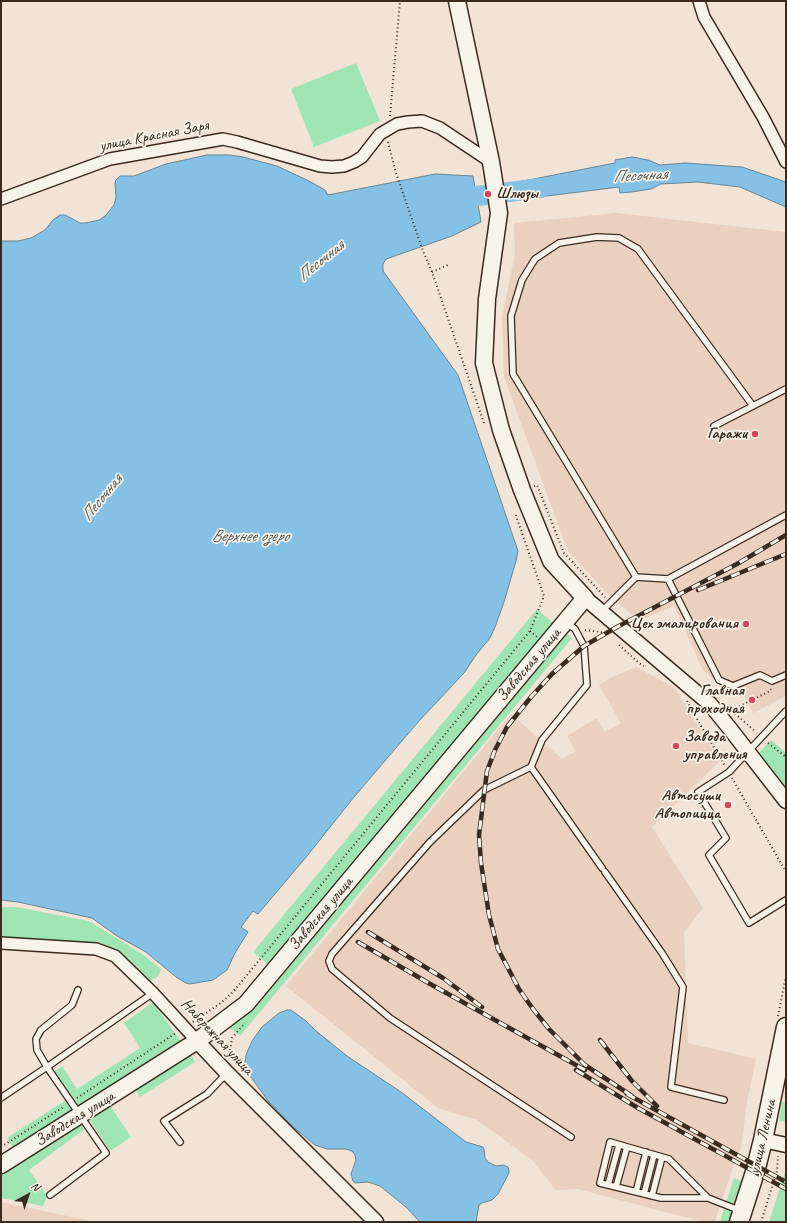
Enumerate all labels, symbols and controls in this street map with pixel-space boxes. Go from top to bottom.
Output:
street label: улица Красная Заря [98,116,210,156]
water label: Песочная [612,164,668,188]
place label: Шлюзы [496,184,538,204]
marker: Шлюзы [483,189,493,199]
water label: Песочная [294,236,348,286]
place label: Гаражи [707,424,747,444]
marker: Гаражи [750,429,760,439]
water label: Песочная [77,471,127,525]
water label: Верхнее озеро [211,527,289,547]
place label: Цех эмалирования [631,614,738,634]
marker: Цех эмалирования [741,619,751,629]
street label: Заводская улица [493,624,565,706]
place label: Главная проходная [686,681,744,719]
marker: Главная проходная [747,695,757,705]
place label: Завода управления [684,727,746,765]
marker: Завода управления [671,741,681,751]
place label: Автосуши Автопицца [654,786,720,824]
marker: Автосуши Автопицца [723,800,733,810]
street label: Заводская улица [285,873,357,955]
street label: Набережная улица [177,995,257,1079]
street label: Заводская улица [32,1087,118,1151]
street label: улица Ленина [745,1098,781,1176]
north arrow [8,1175,48,1215]
text: N [29,1178,43,1193]

